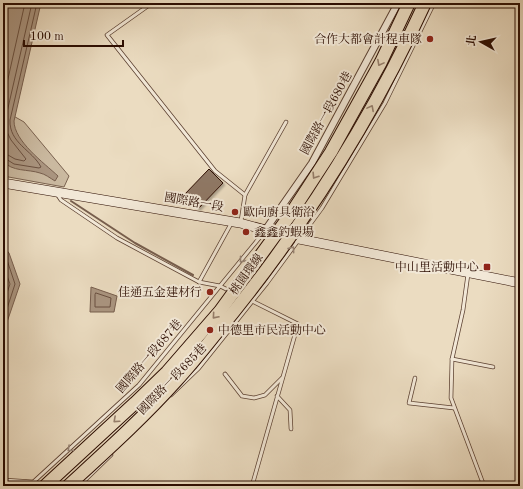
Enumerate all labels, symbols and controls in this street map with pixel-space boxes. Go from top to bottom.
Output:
scale bar [24,22,123,48]
north arrow [461,22,501,62]
text: 100 m [30,31,64,43]
place label: 合作大都會計程車隊 [314,32,422,46]
marker: 合作大都會計程車隊 [425,34,435,44]
text: 北 [464,34,479,47]
one-way arrow [377,59,385,66]
street label: 國際路一段680巷 [297,69,355,157]
one-way arrow [366,105,374,112]
one-way arrow [313,172,320,179]
street label: 國際路一段 [163,190,225,214]
place label: 歐向廚具衛浴 [243,205,315,219]
marker: 歐向廚具衛浴 [230,207,240,217]
place label: 鑫鑫釣蝦場 [254,225,314,239]
marker: 鑫鑫釣蝦場 [241,227,251,237]
one-way arrow [287,247,294,254]
street label: 桃園環線 [226,250,266,298]
one-way arrow [239,255,246,262]
place label: 中山里活動中心 [395,260,479,274]
marker: 中山里活動中心 [482,262,492,272]
place label: 佳通五金建材行 [118,285,202,299]
marker: 佳通五金建材行 [205,287,215,297]
one-way arrow [213,311,220,318]
street label: 國際路一段687巷 [113,316,185,396]
place label: 中德里市民活動中心 [218,323,326,337]
marker: 中德里市民活動中心 [205,325,215,335]
street label: 國際路一段685巷 [135,341,209,417]
one-way arrow [114,415,121,422]
one-way arrow [67,444,75,452]

